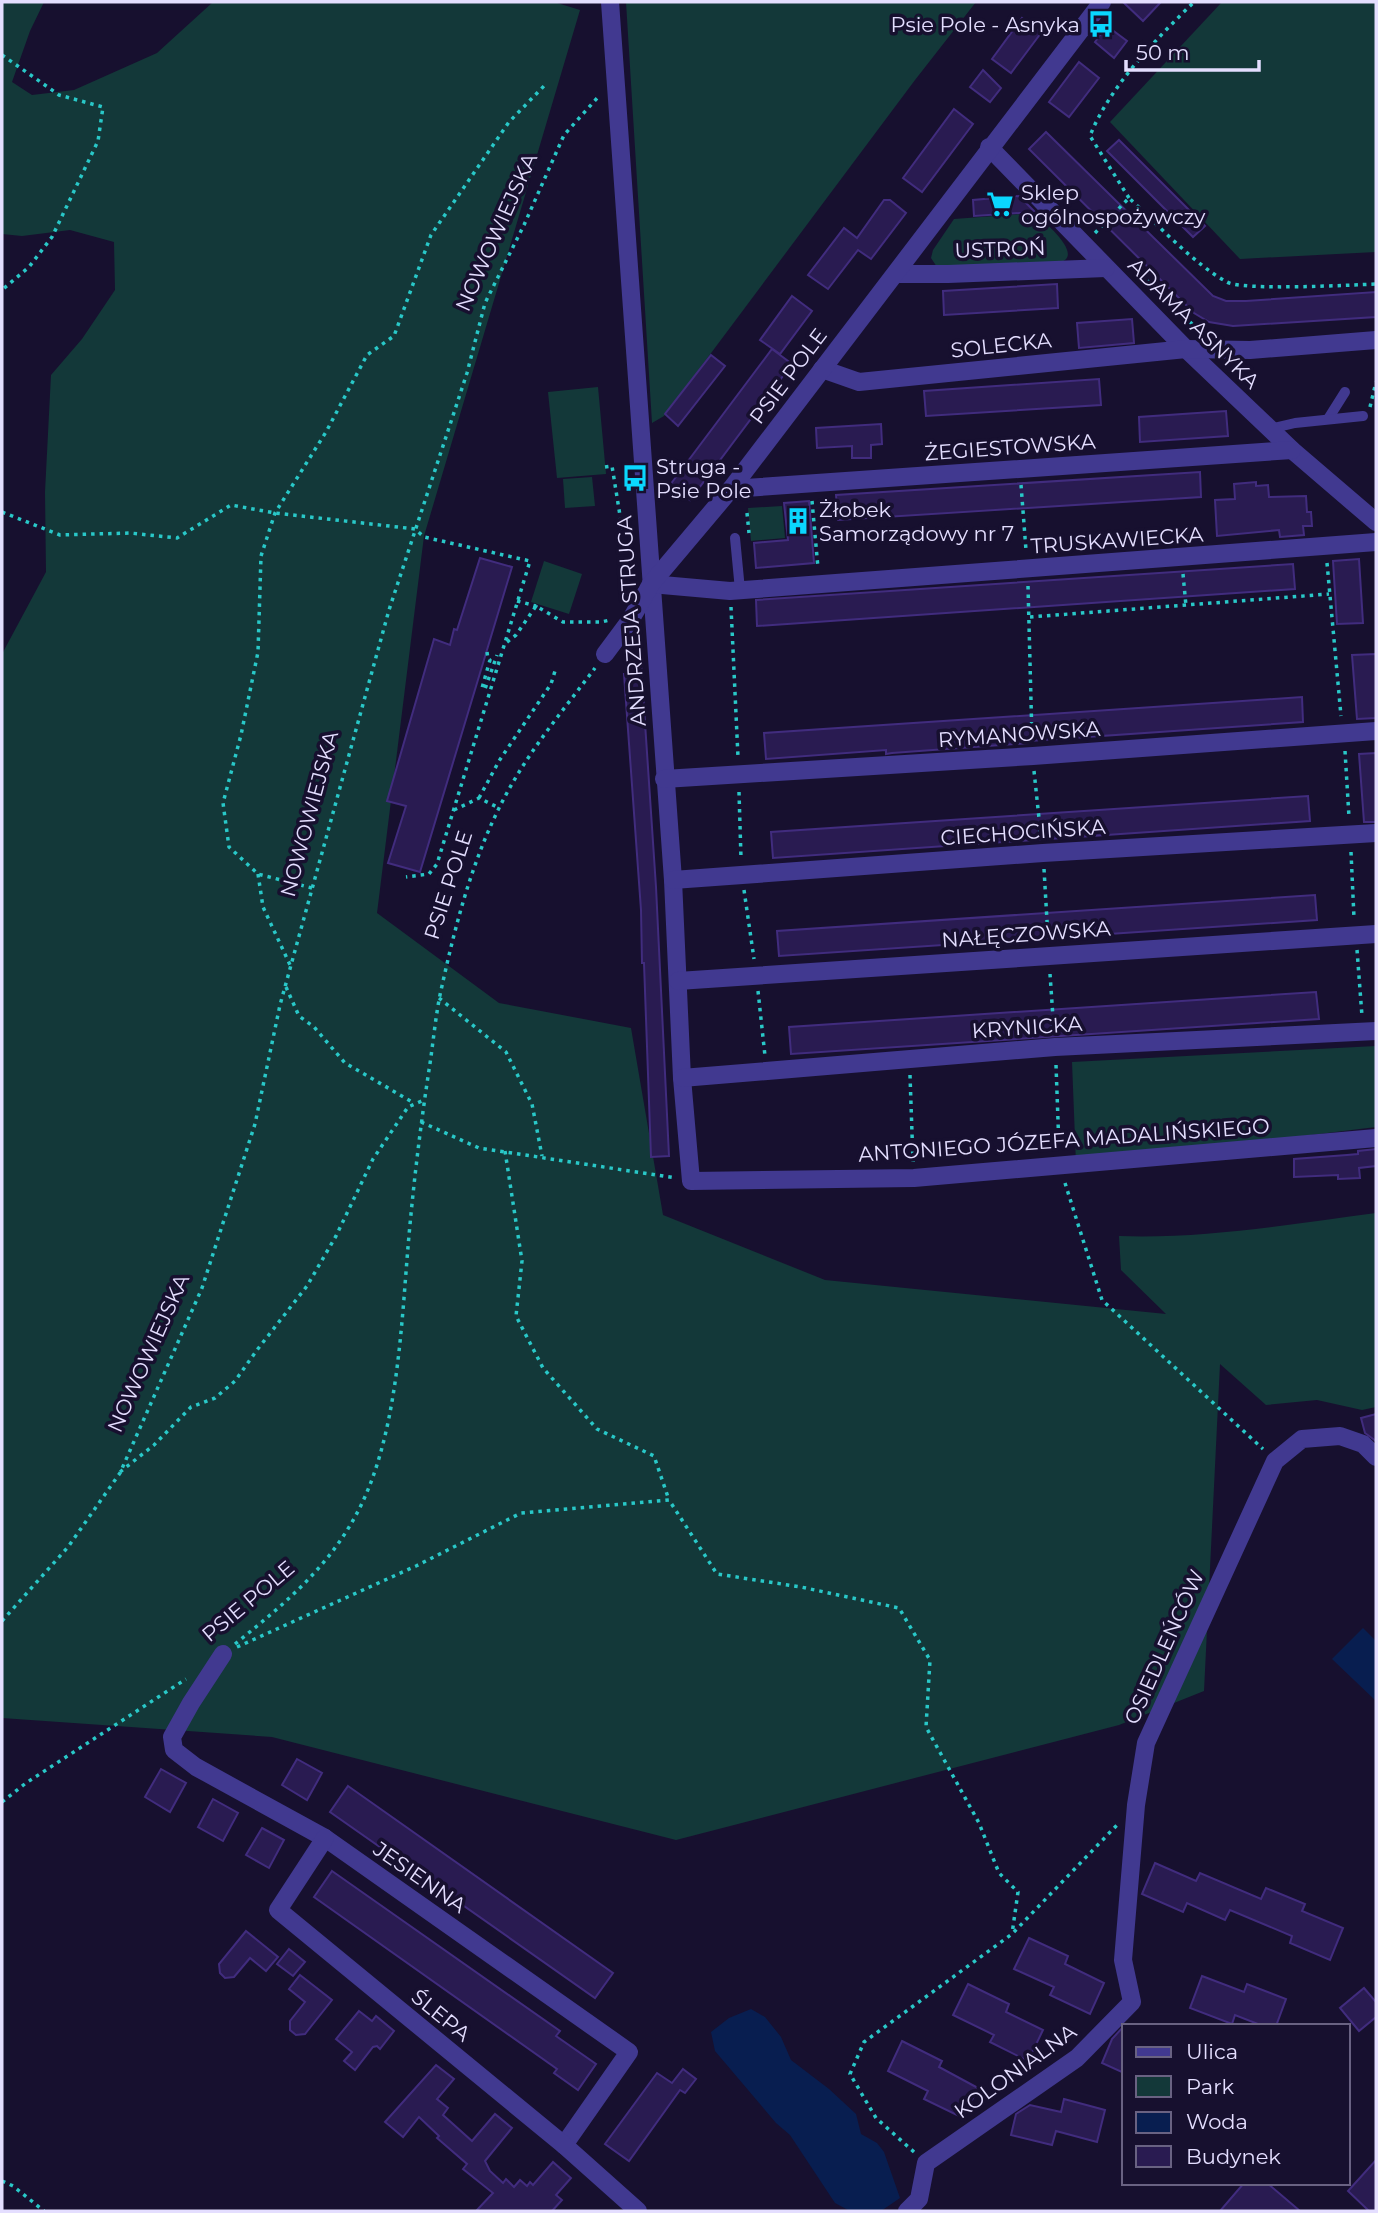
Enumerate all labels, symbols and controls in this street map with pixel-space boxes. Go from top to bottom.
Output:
bus stop icon: Psie Pole - Asnyka [1086,9,1116,39]
place label: Psie Pole - Asnyka [890,12,1080,37]
scale bar [1126,28,1259,72]
text: 50 m [1136,40,1190,65]
street label: NOWOWIEJSKA [450,148,542,315]
place label: Sklep ogólnospożywczy [1021,180,1206,229]
supermarket icon: Sklep ogólnospożywczy [985,189,1015,219]
street label: USTROŃ [954,235,1046,263]
street label: ADAMA ASNYKA [1123,252,1265,394]
street label: PSIE POLE [744,323,832,429]
street label: SOLECKA [949,327,1054,363]
street label: ŻEGIESTOWSKA [924,428,1097,465]
place label: Struga - Psie Pole [656,454,751,503]
bus stop icon: Struga - Psie Pole [620,463,650,493]
place label: Żłobek Samorządowy nr 7 [819,497,1014,546]
building icon: Żłobek Samorządowy nr 7 [783,506,813,536]
street label: ANDRZEJA STRUGA [611,514,651,727]
street label: TRUSKAWIECKA [1030,521,1205,559]
street label: RYMANOWSKA [937,716,1102,752]
street label: NOWOWIEJSKA [275,727,343,900]
street label: CIECHOCIŃSKA [940,814,1107,850]
street label: PSIE POLE [419,827,477,943]
street label: NAŁĘCZOWSKA [941,916,1112,952]
street label: KRYNICKA [971,1011,1084,1043]
street label: ANTONIEGO JÓZEFA MADALIŃSKIEGO [857,1113,1271,1167]
street label: NOWOWIEJSKA [102,1269,194,1436]
street label: PSIE POLE [197,1555,299,1647]
street label: OSIEDLEŃCÓW [1119,1566,1209,1728]
street label: JESIENNA [368,1835,472,1918]
street label: ŚLEPA [407,1984,476,2047]
street label: KOLONIALNA [949,2018,1082,2124]
legend [1122,2024,1350,2185]
text: Ulica [1186,2039,1238,2064]
text: Park [1186,2074,1234,2099]
text: Woda [1186,2109,1248,2134]
text: Budynek [1186,2144,1281,2169]

